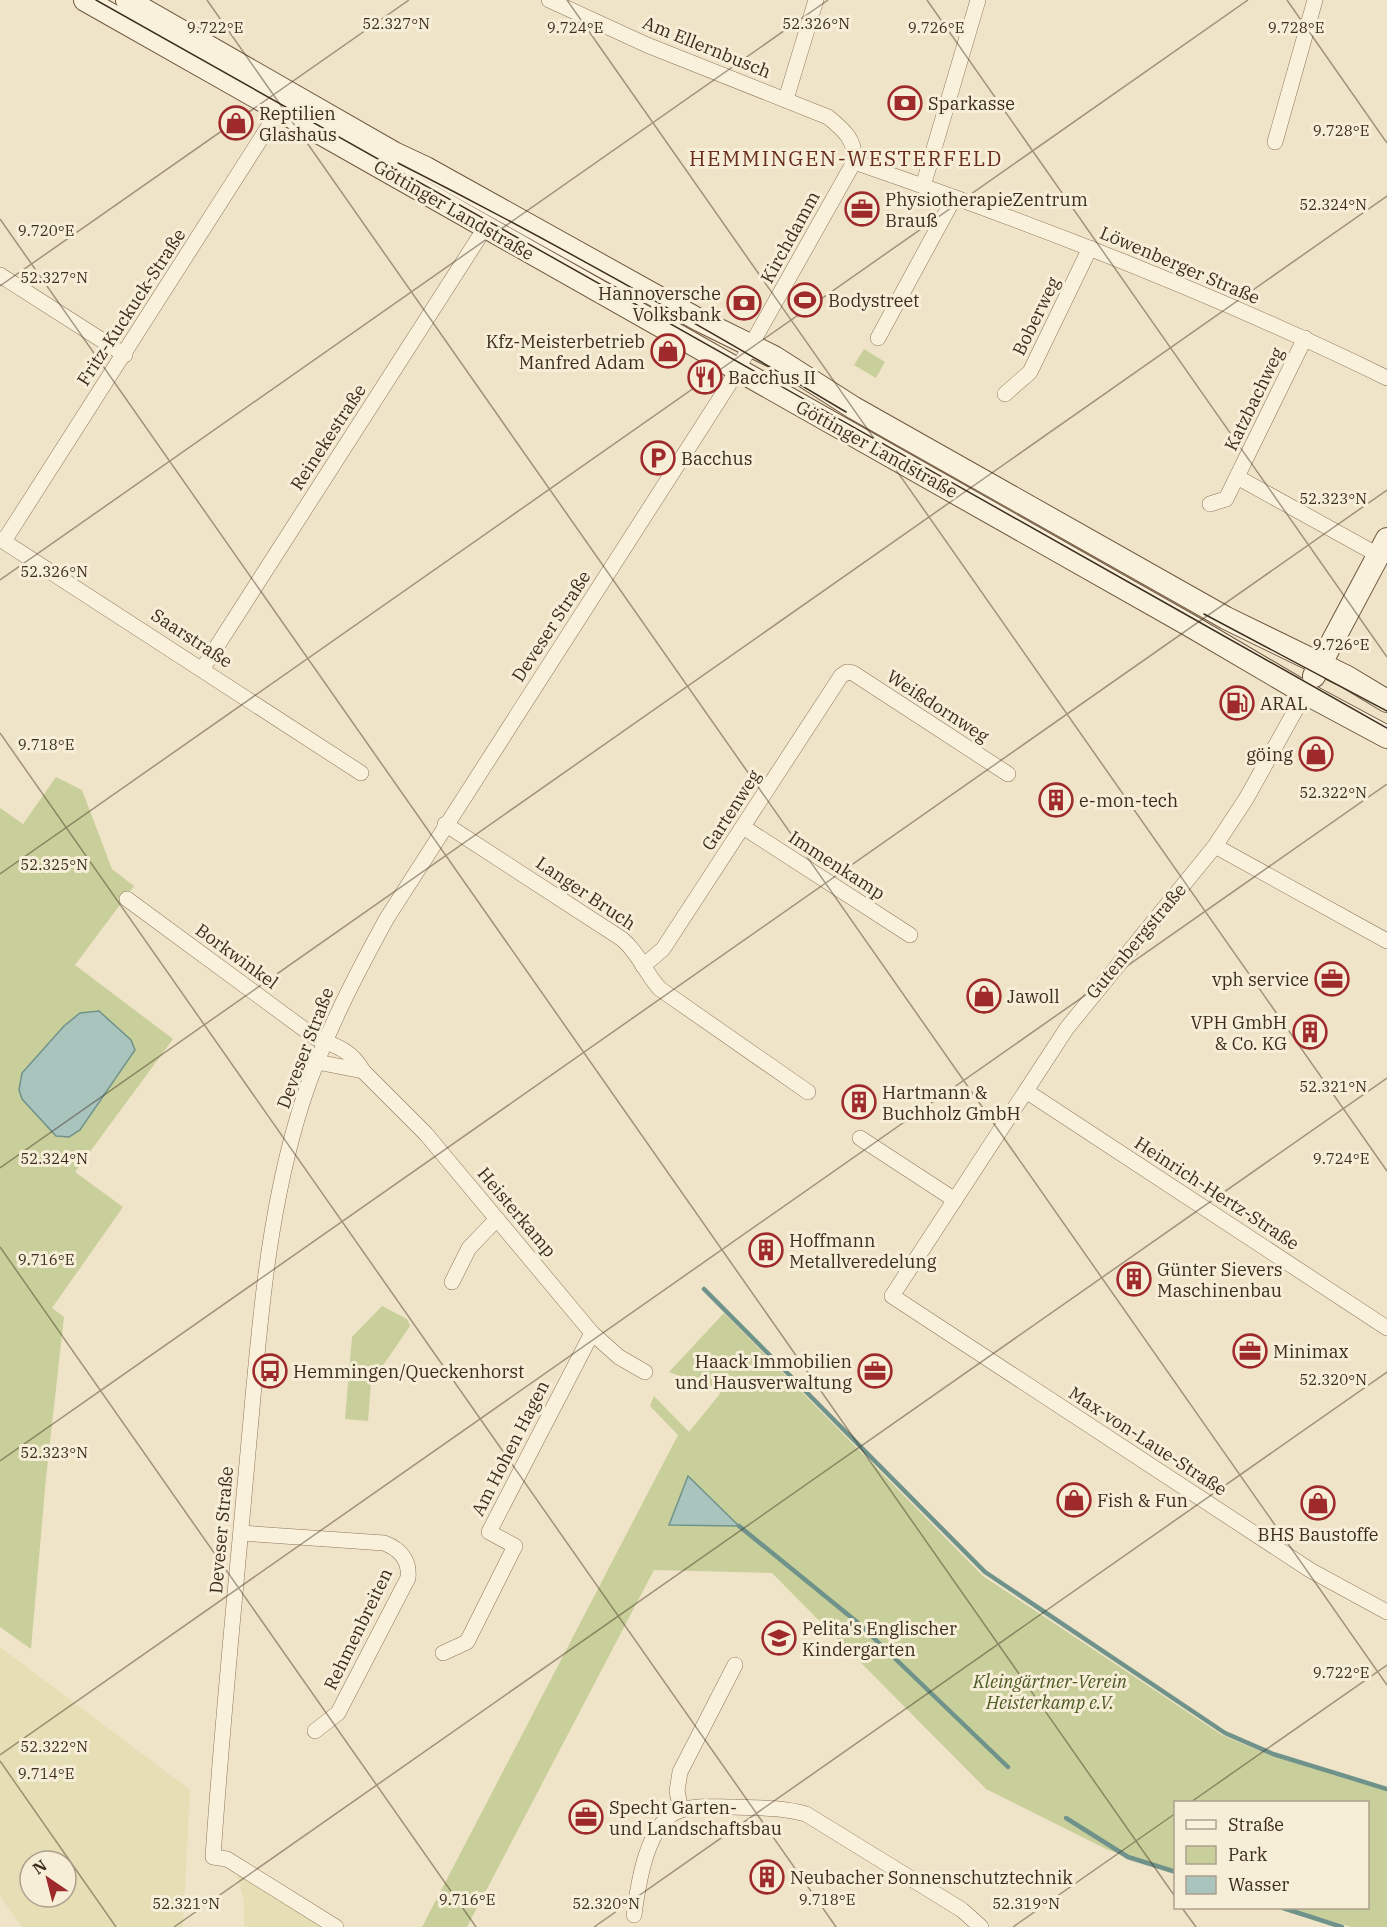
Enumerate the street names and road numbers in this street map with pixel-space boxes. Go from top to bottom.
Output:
street label: Am Ellernbusch [639,11,775,83]
street label: Göttinger Landstraße [370,155,538,265]
street label: Kirchdamm [755,187,825,287]
street label: Löwenberger Straße [1096,221,1264,309]
street label: Fritz-Kuckuck-Straße [72,224,190,390]
street label: Boberweg [1007,273,1065,359]
street label: Katzbachweg [1219,343,1289,454]
street label: Reinekestraße [285,379,371,495]
street label: Göttinger Landstraße [792,395,962,503]
street label: Deveser Straße [507,566,595,686]
street label: Saarstraße [147,603,237,673]
street label: Weißdornweg [883,664,994,748]
street label: Gartenweg [696,765,766,855]
street label: Immenkamp [785,825,889,905]
street label: Langer Bruch [532,851,640,935]
street label: Gutenbergstraße [1081,878,1191,1004]
street label: Borkwinkel [191,918,283,994]
street label: Deveser Straße [271,984,339,1112]
street label: Heinrich-Hertz-Straße [1130,1131,1304,1255]
street label: Heisterkamp [473,1162,561,1262]
street label: Am Hohen Hagen [466,1376,554,1520]
street label: Max-von-Laue-Straße [1065,1381,1231,1501]
street label: Deveser Straße [204,1465,238,1595]
street label: Rehmenbreiten [319,1564,397,1694]

